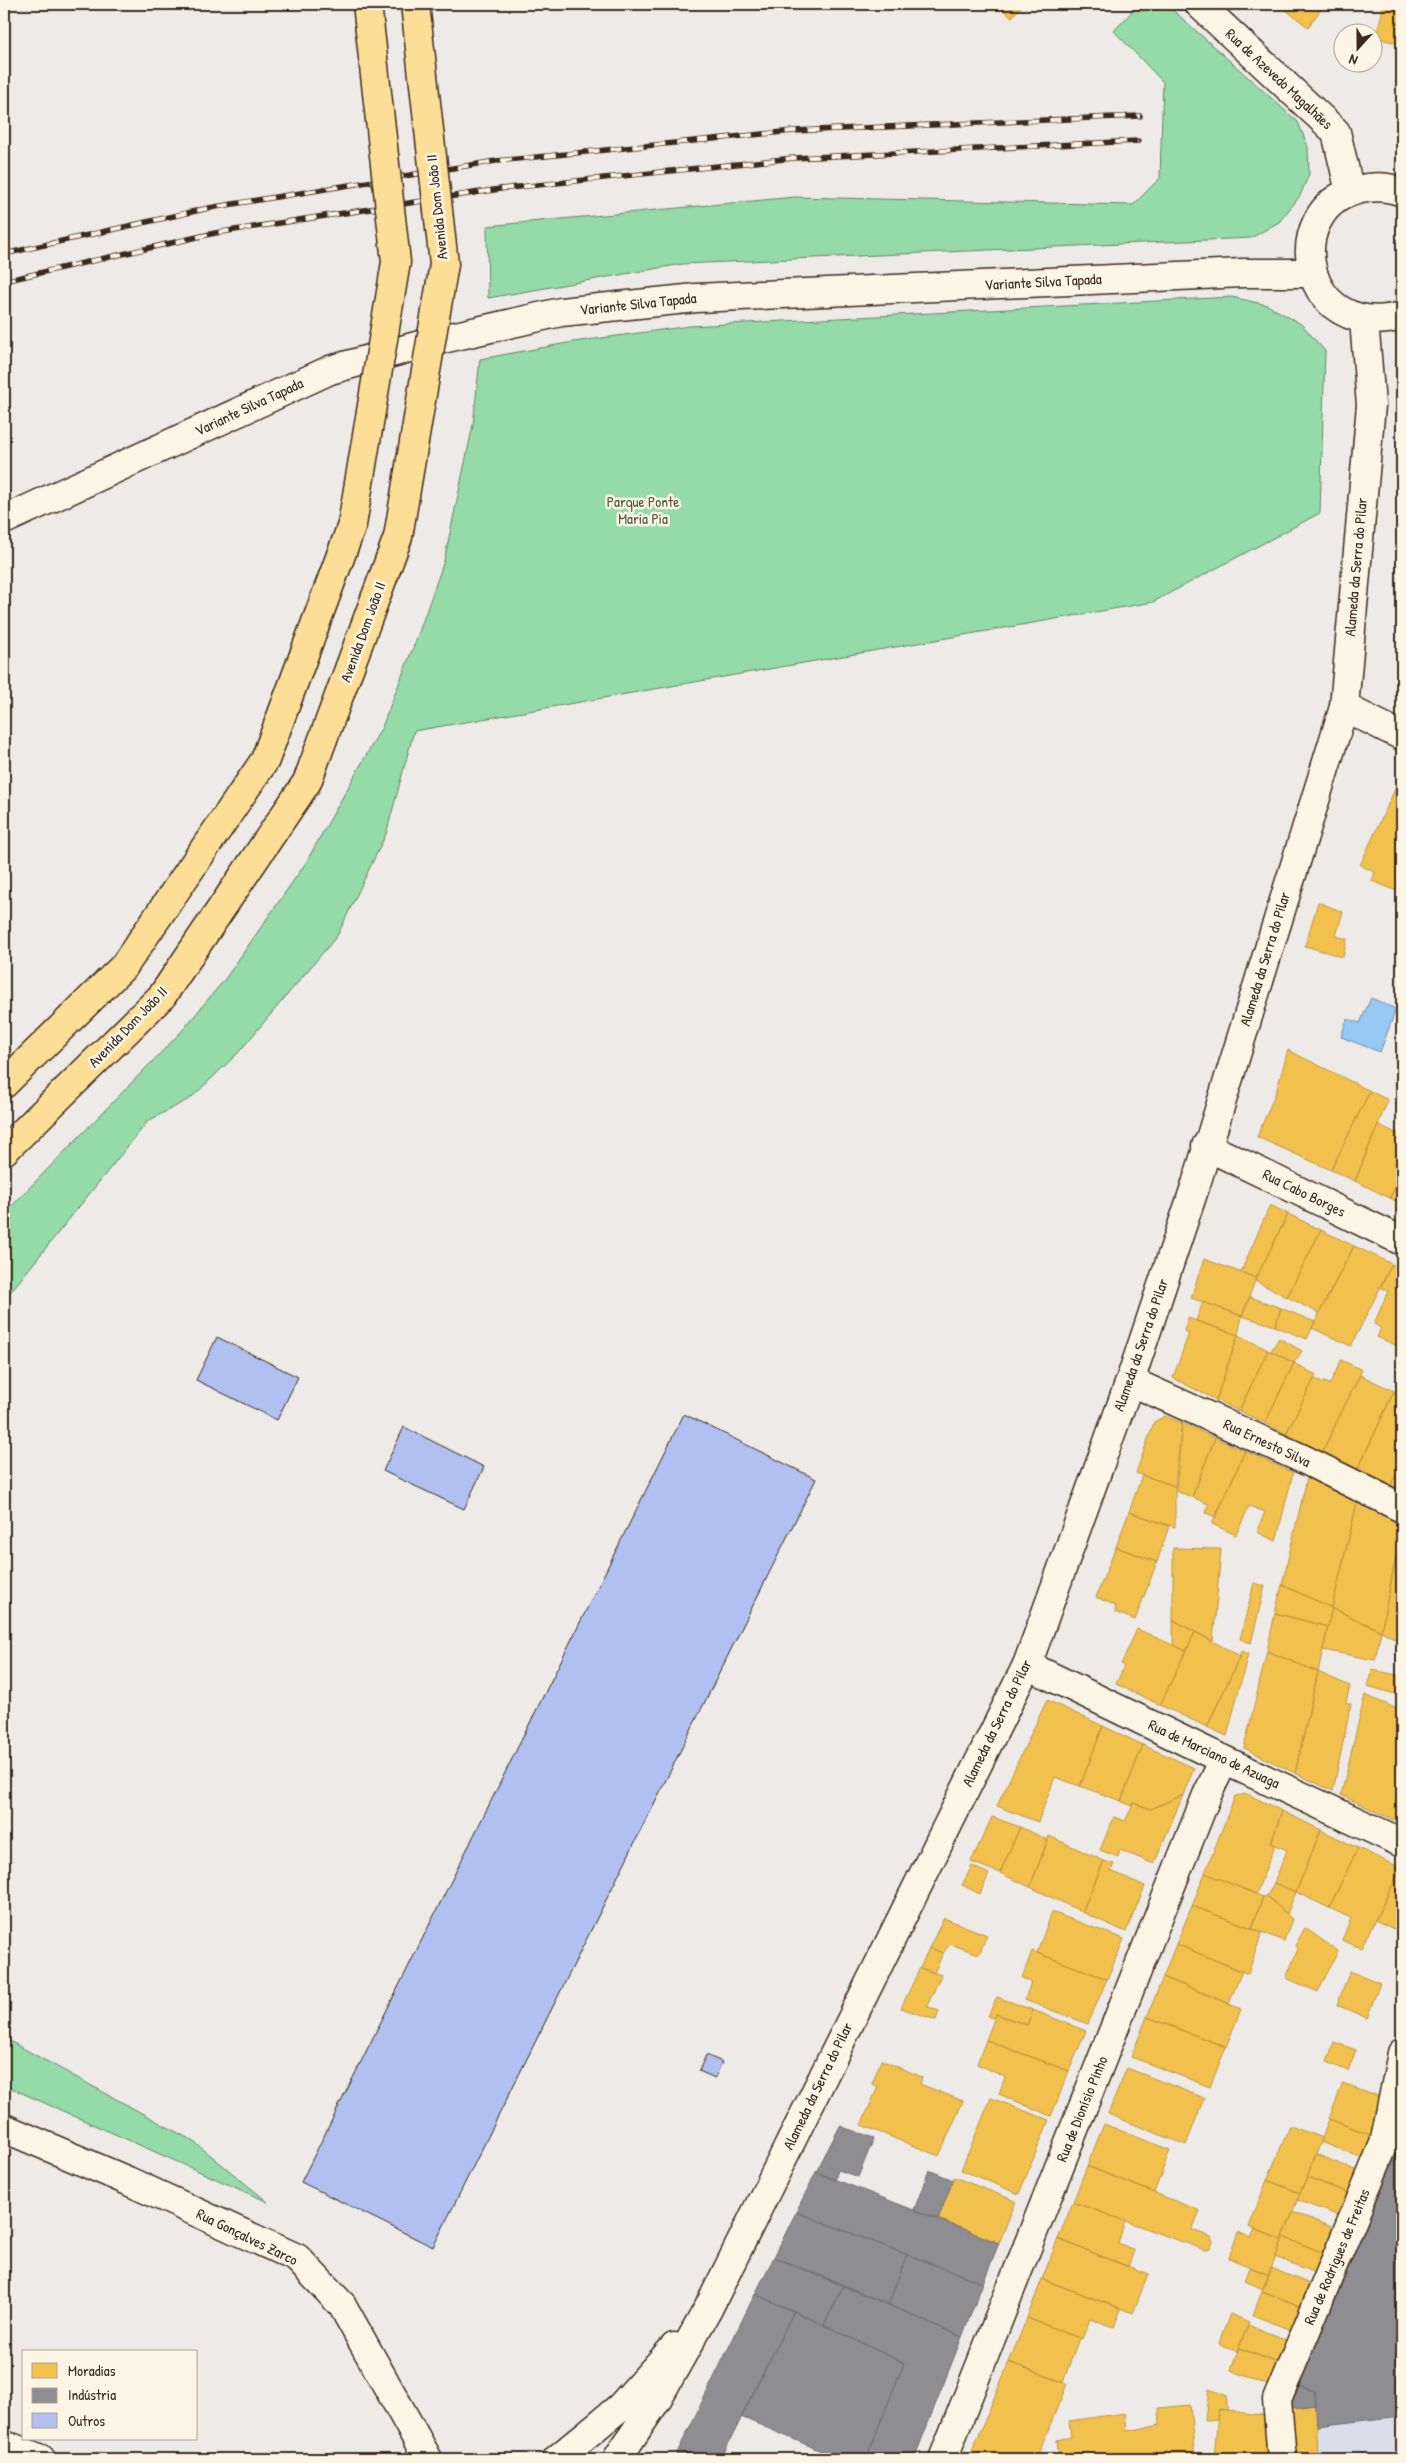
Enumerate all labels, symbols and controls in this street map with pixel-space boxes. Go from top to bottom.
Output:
north arrow [1334,22,1384,72]
street label: Rua de Azevedo Magalhães [1221,23,1338,134]
text: N [1346,50,1360,71]
street label: Avenida Dom João II [421,154,452,261]
street label: Variante Silva Tapada [984,268,1102,295]
street label: Variante Silva Tapada [579,287,697,320]
street label: Variante Silva Tapada [191,372,306,441]
park label: Parque Ponte Maria Pia [607,491,679,529]
street label: Alameda da Serra do Pilar [1339,497,1372,637]
street label: Avenida Dom João II [335,579,390,685]
street label: Alameda da Serra do Pilar [1234,889,1295,1028]
street label: Avenida Dom João II [83,981,172,1072]
street label: Rua Cabo Borges [1259,1163,1349,1222]
street label: Alameda da Serra do Pilar [1108,1275,1173,1414]
street label: Rua Ernesto Silva [1220,1413,1314,1472]
street label: Alameda da Serra do Pilar [957,1656,1037,1790]
street label: Rua de Marciano de Azuaga [1145,1714,1283,1793]
street label: Alameda da Serra do Pilar [778,2019,858,2153]
street label: Rua de Dionísio Pinho [1051,2053,1112,2165]
street label: Rua de Rodrigues de Freitas [1298,2185,1375,2328]
street label: Rua Gonçalves Zarco [193,2203,301,2270]
legend [22,2350,198,2440]
text: Moradias [68,2360,116,2381]
text: Indústria [68,2384,116,2405]
text: Outros [68,2410,105,2431]

